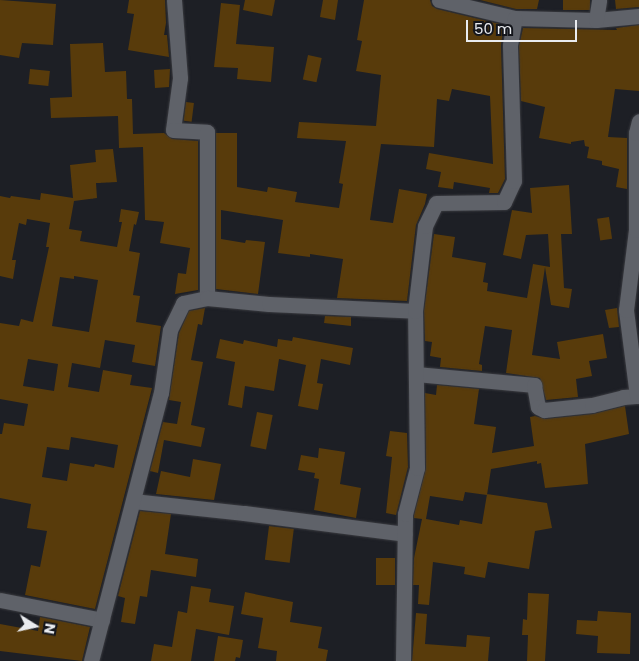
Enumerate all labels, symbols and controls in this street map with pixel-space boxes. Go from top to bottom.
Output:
scale bar [469,10,580,42]
text: 50 m [474,18,512,39]
north arrow [10,601,60,651]
text: N [39,622,61,636]

